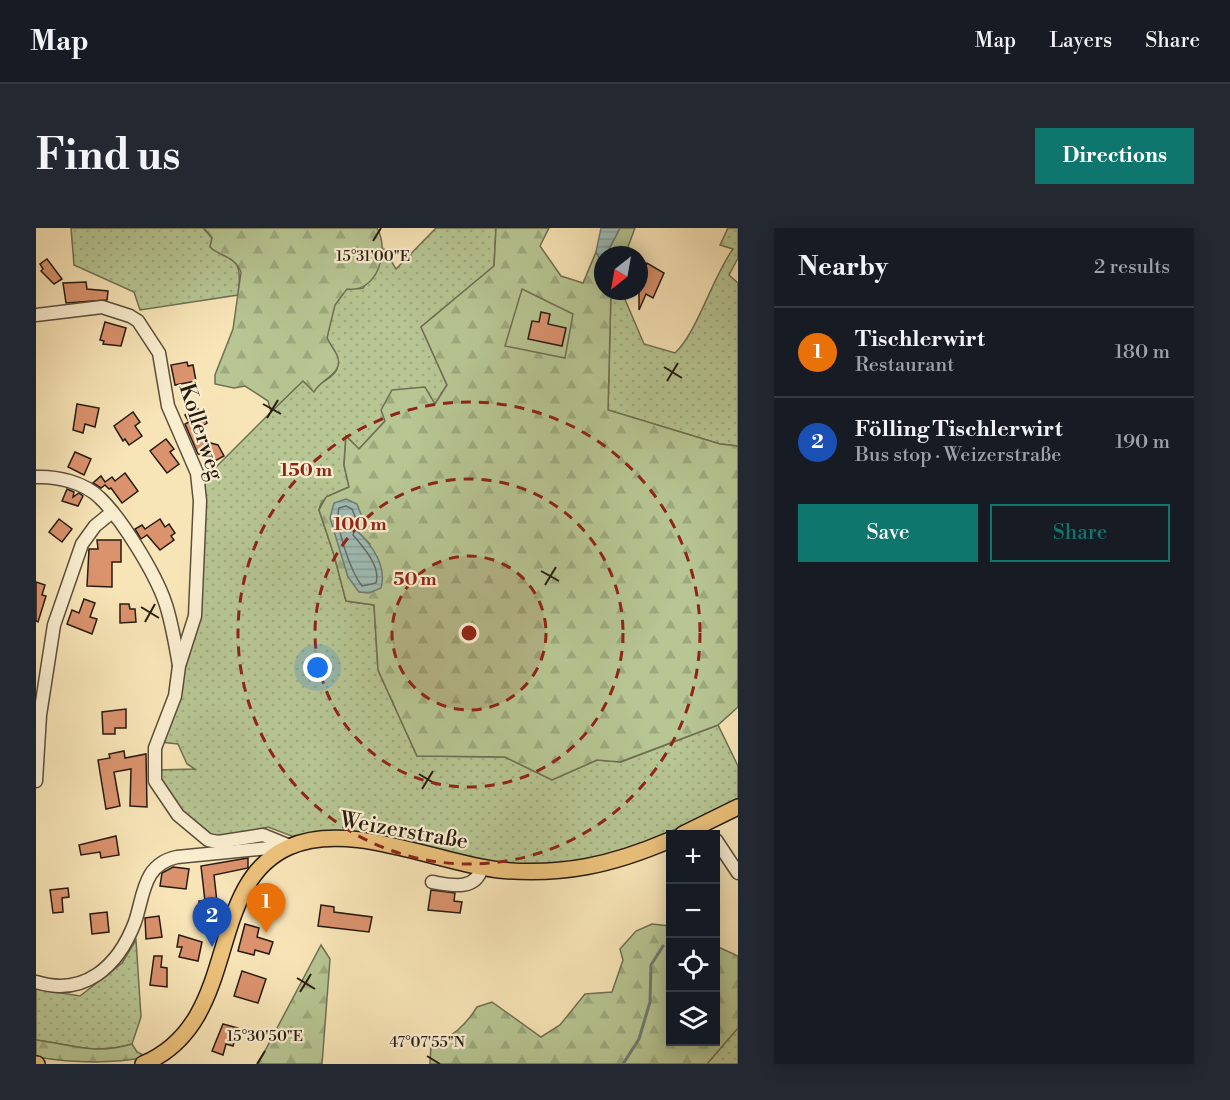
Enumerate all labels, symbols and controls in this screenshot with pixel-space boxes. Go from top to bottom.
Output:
text: Map [30,24,89,59]
text: Map [975,28,1016,54]
text: Layers [1049,28,1112,54]
text: Share [1145,28,1200,54]
button: Directions [1035,128,1194,184]
text: Find us [36,130,180,183]
north arrow [594,246,648,300]
text: 15°31'00"E [336,247,410,266]
text: Nearby [798,251,888,283]
text: 2 results [1094,255,1170,280]
text: Tischlerwirt [855,326,985,353]
text: 1 [813,340,822,365]
text: 180 m [1115,340,1170,365]
text: Restaurant [855,353,954,378]
street label: Kollerweg [173,380,230,484]
text: Fölling Tischlerwirt [855,416,1062,443]
text: 2 [811,430,824,455]
text: 190 m [1115,430,1170,455]
text: Bus stop · Weizerstraße [855,443,1061,468]
text: 150 m [280,459,333,482]
button: Save [798,504,978,562]
button: Share [990,504,1170,562]
text: 100 m [333,513,387,536]
text: 50 m [393,568,437,591]
centre of rings [459,623,479,643]
your location [303,653,332,682]
street label: Weizerstraße [337,806,470,856]
map controls [666,830,720,1046]
button: + [666,830,720,884]
pin: 1 [246,884,286,933]
button: − [666,884,720,938]
pin: 2 [192,898,231,947]
button: locate [666,938,720,992]
button: layers [666,992,720,1046]
text: 15°30'50"E [227,1027,303,1046]
text: 47°07'55"N [389,1033,465,1052]

